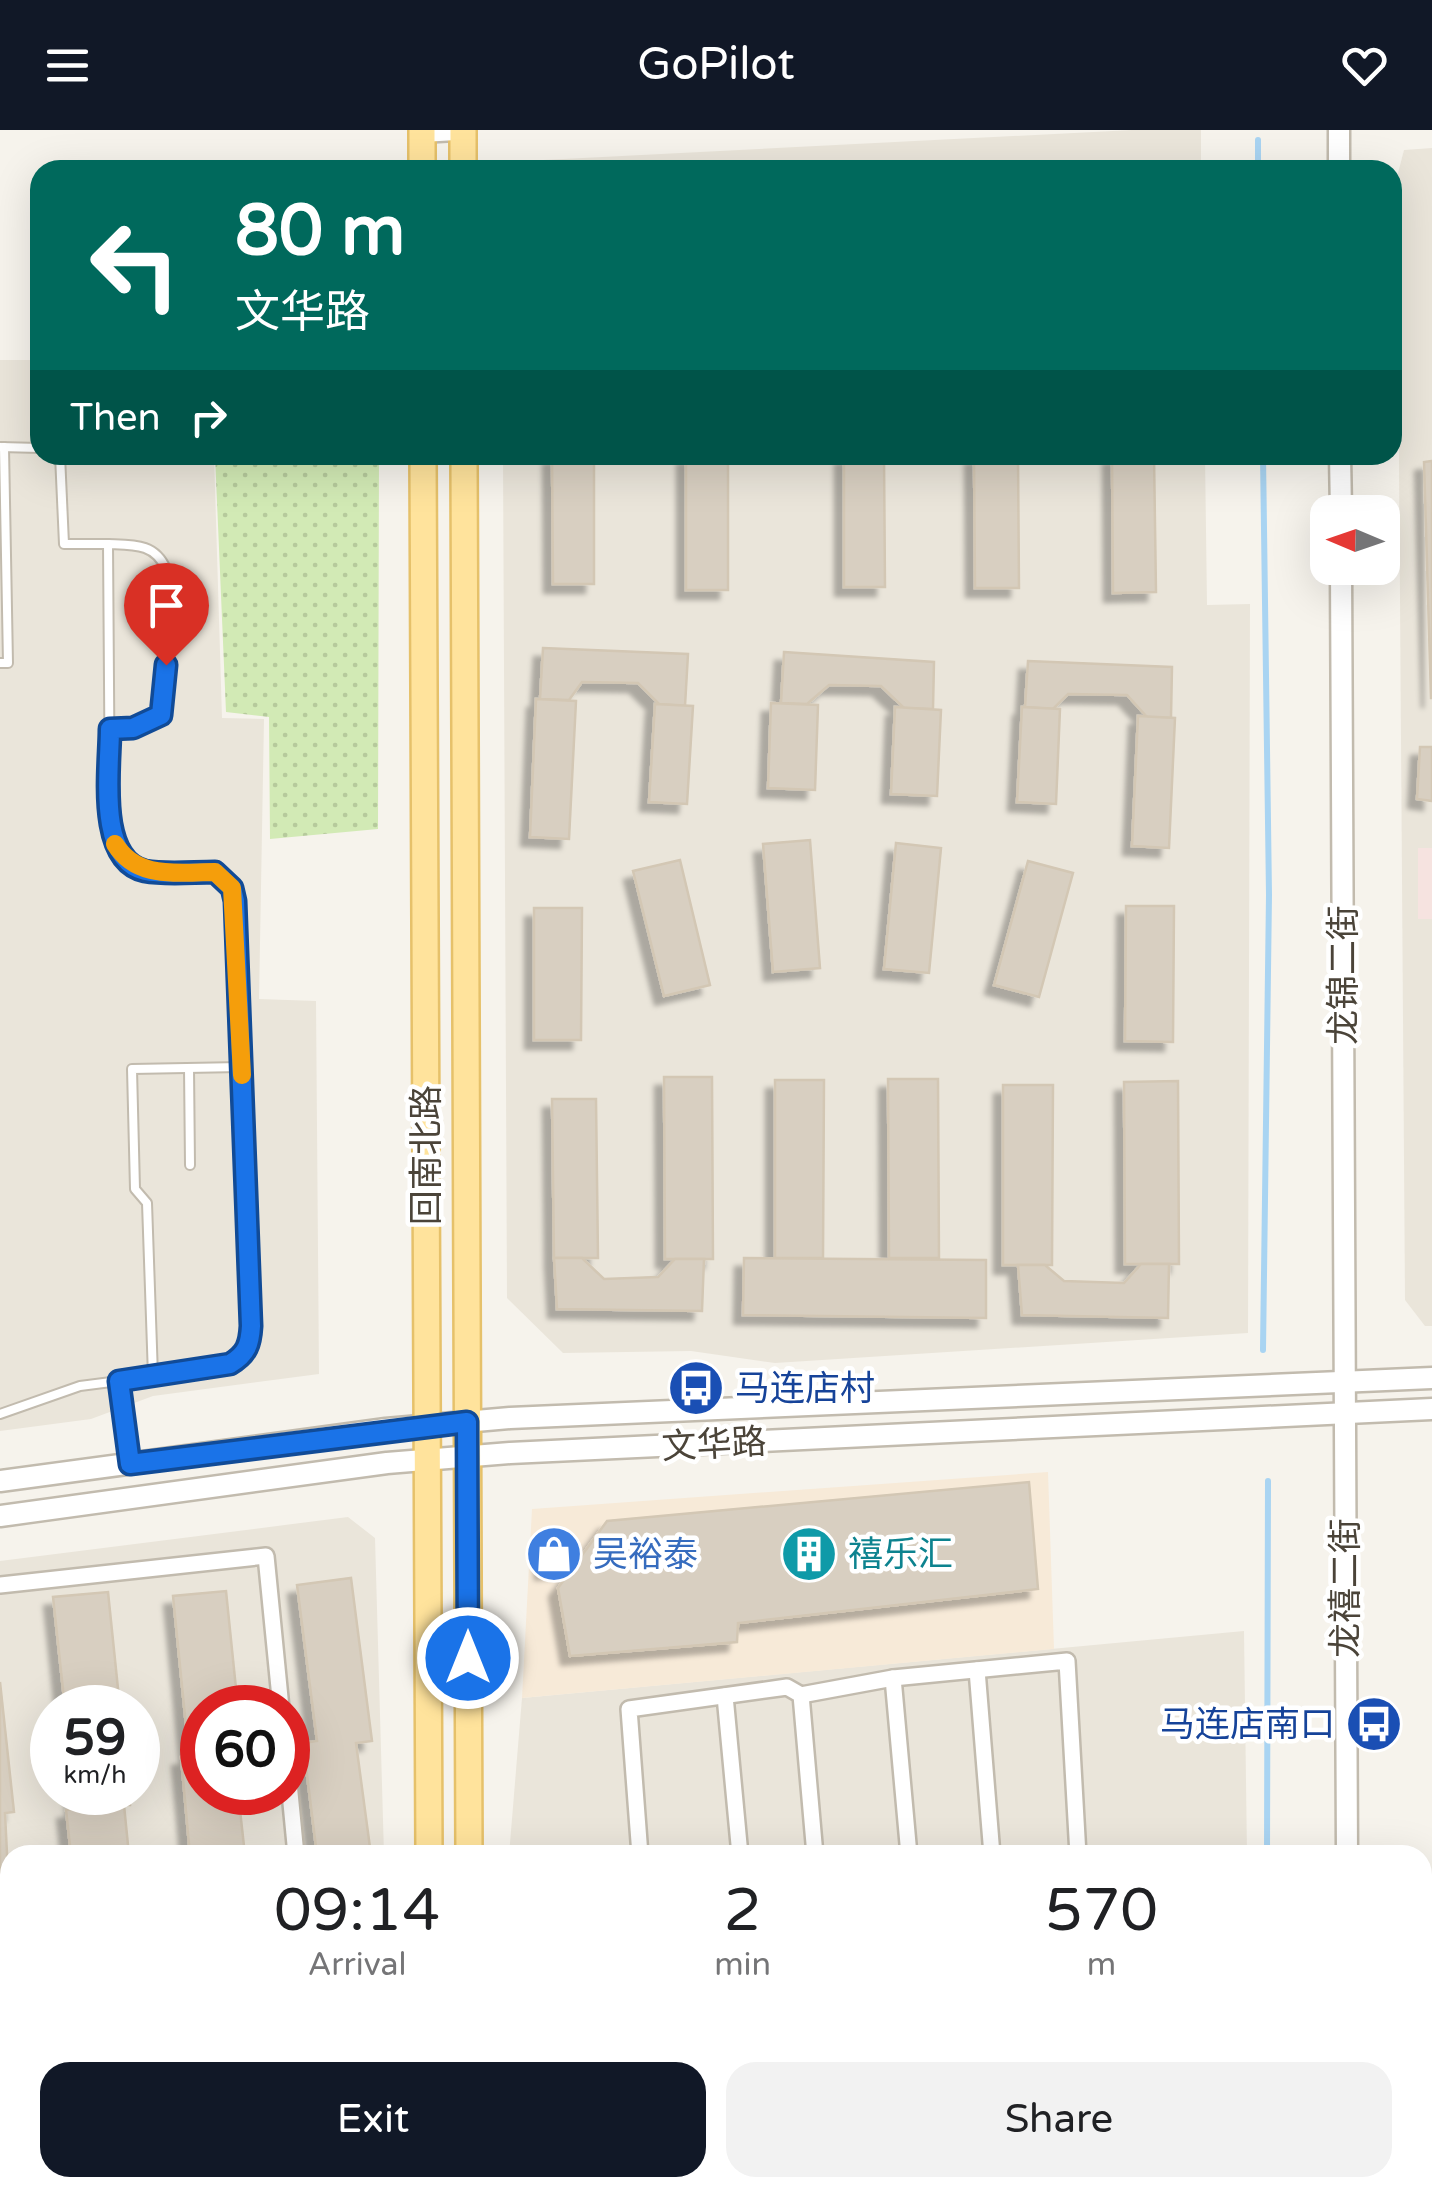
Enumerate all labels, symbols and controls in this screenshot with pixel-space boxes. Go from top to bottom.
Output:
icon: menu [40,38,95,93]
text: GoPilot [637,38,795,92]
icon: heart [1337,38,1392,93]
text: 80 m [235,190,405,274]
icon: left [70,200,200,330]
text: 文华路 [235,286,370,340]
icon: right [181,390,236,445]
text: Then [70,395,161,441]
north arrow [1310,495,1400,585]
map controls [1310,495,1400,585]
pin [124,563,209,666]
icon: arrive [139,578,194,633]
street label: 龙锦二街 [1323,905,1365,1045]
street label: 回南北路 [406,1085,448,1225]
bus stop icon: 马连店村 [666,1358,726,1418]
place label: 马连店村 [735,1368,875,1410]
street label: 文华路 [661,1421,768,1469]
street label: 龙禧二街 [1325,1518,1367,1658]
shop icon: 吴裕泰 [524,1524,584,1584]
building icon: 禧乐汇 [779,1524,839,1584]
place label: 吴裕泰 [593,1534,698,1576]
place label: 禧乐汇 [848,1534,953,1576]
position arrow [416,1606,520,1710]
speed limit sign: 60 [180,1685,310,1815]
bus stop icon: 马连店南口 [1344,1694,1404,1754]
place label: 马连店南口 [1160,1704,1335,1746]
text: 59 [64,1708,126,1768]
text: km/h [64,1760,126,1790]
text: 09:14 [274,1875,440,1947]
text: 2 [724,1875,761,1947]
text: 570 [1045,1875,1158,1947]
text: Arrival [308,1946,407,1984]
text: min [714,1946,771,1984]
text: m [1087,1946,1116,1984]
button: Exit [40,2062,706,2177]
button: Share [726,2062,1392,2177]

